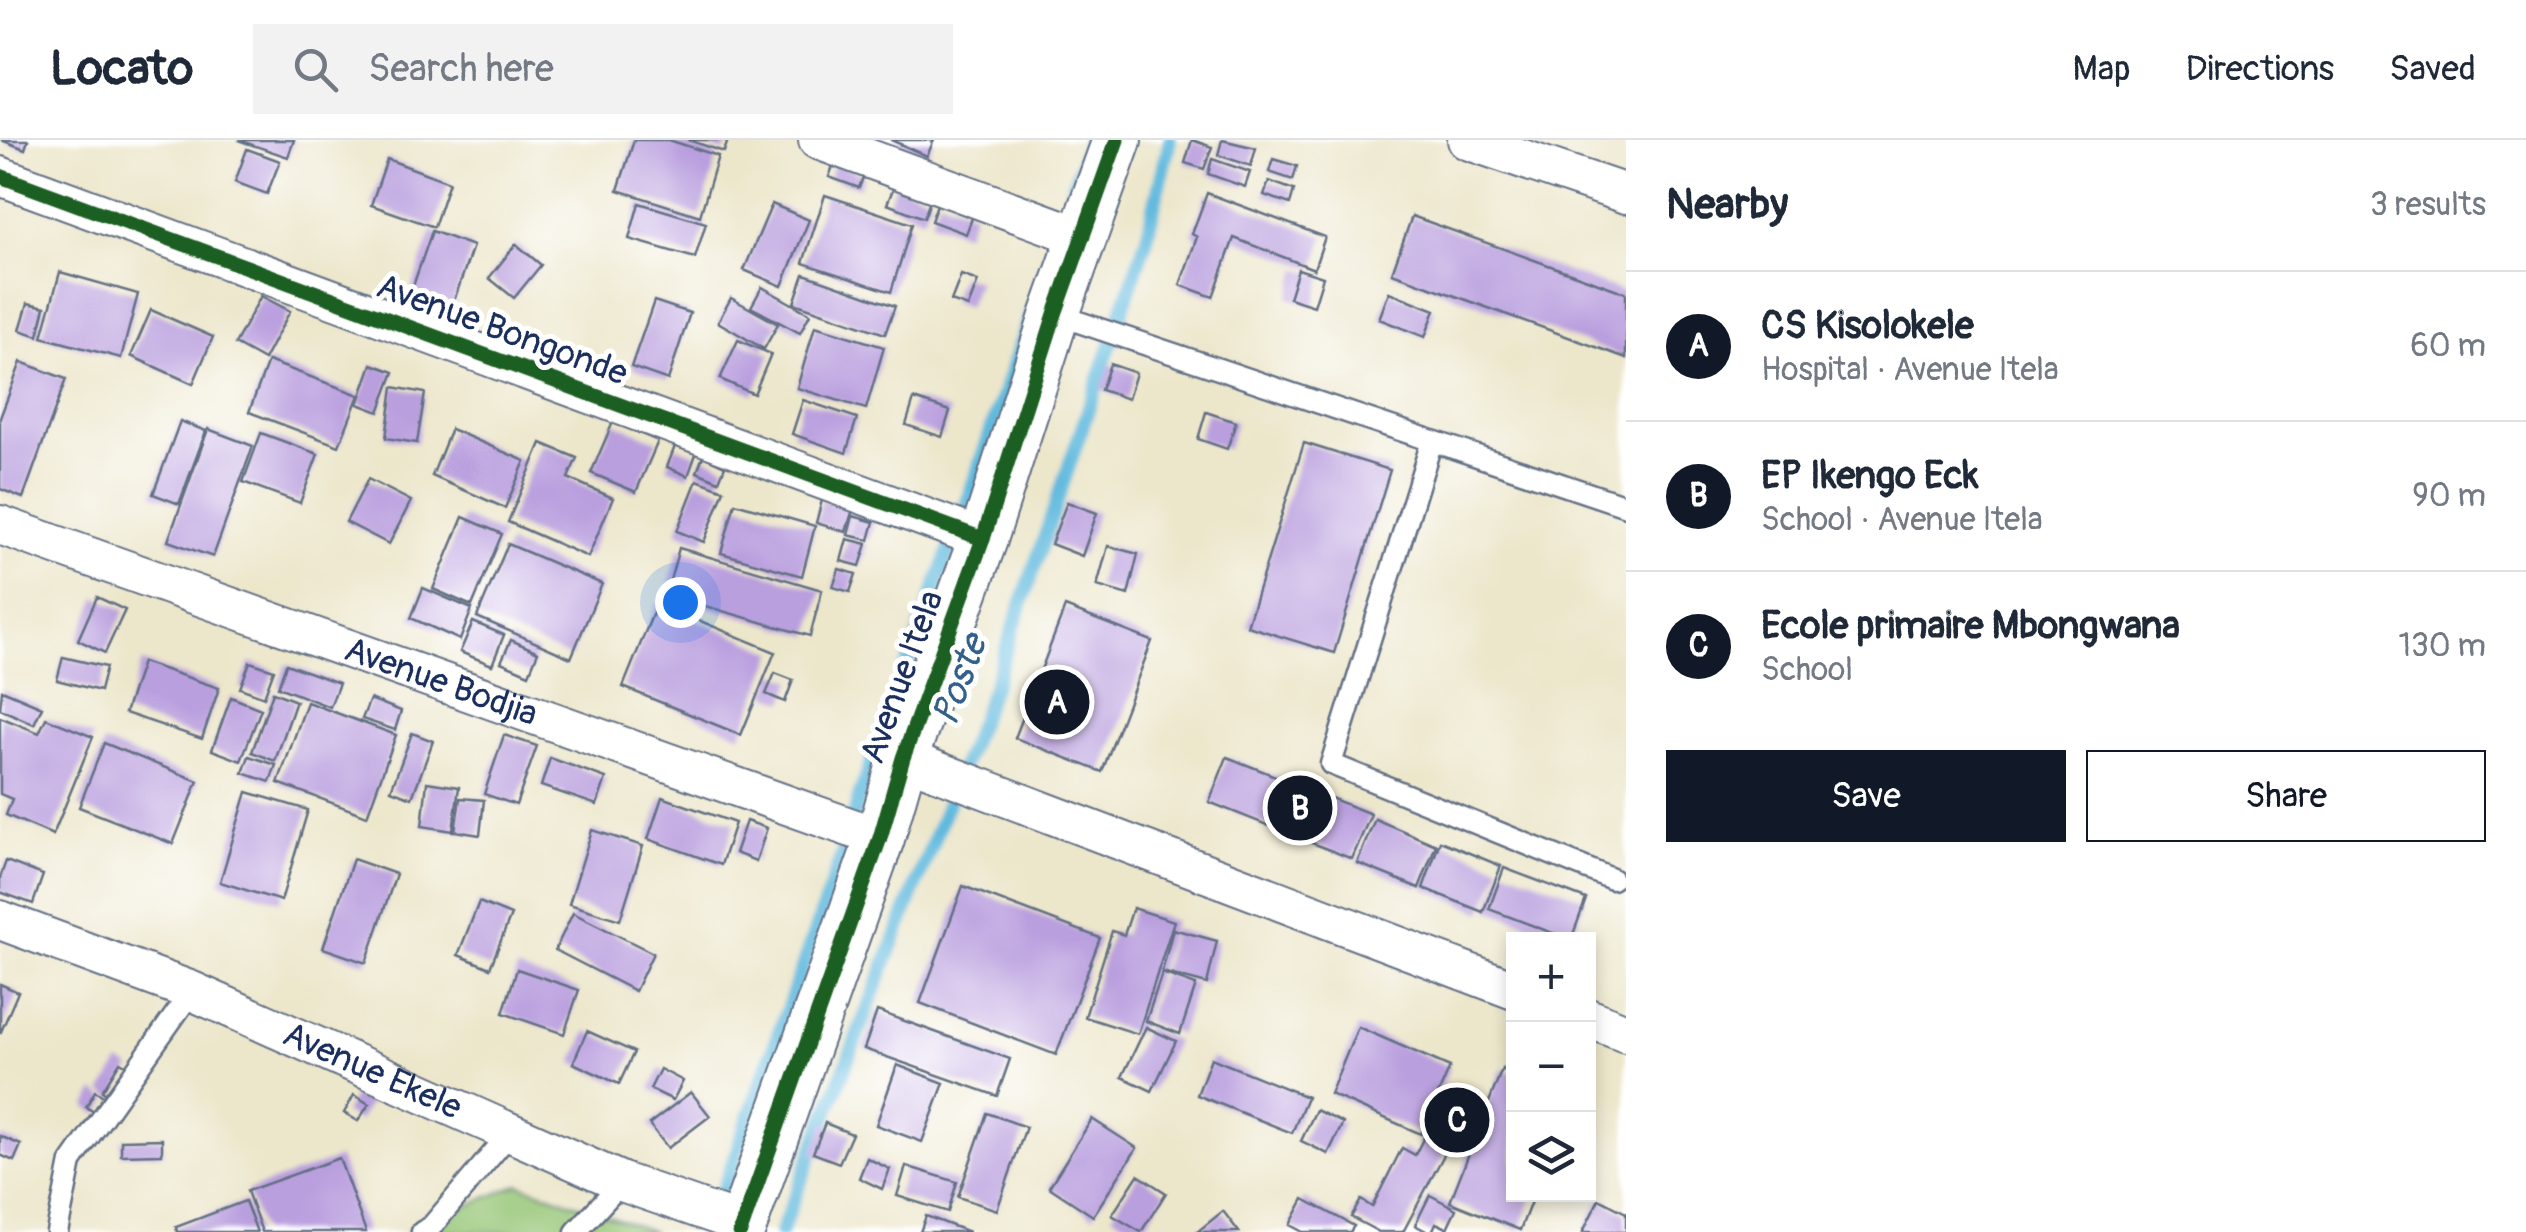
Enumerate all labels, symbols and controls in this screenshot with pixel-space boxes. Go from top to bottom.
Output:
search box [253,24,953,114]
text: Locato [50,39,193,99]
icon: search [288,42,343,97]
text: Search here [368,45,554,93]
text: Map [2073,47,2131,91]
text: Directions [2186,47,2334,91]
text: Saved [2389,47,2476,91]
text: Nearby [1666,179,1788,231]
text: 3 results [2370,185,2486,225]
street label: Avenue Bongonde [370,264,634,396]
text: CS Kisolokele [1761,302,1974,350]
text: A [1688,326,1709,366]
text: 60 m [2410,326,2486,366]
text: Hospital · Avenue Itela [1761,350,2059,390]
text: EP Ikengo Eck [1761,452,1979,500]
text: B [1689,476,1708,516]
text: 90 m [2412,476,2486,516]
text: School · Avenue Itela [1761,500,2043,540]
your location [655,577,706,628]
street label: Avenue Itela [850,584,954,770]
text: Ecole primaire Mbongwana [1761,602,2180,650]
water label: Poste [922,625,999,732]
text: C [1689,626,1708,666]
text: 130 m [2398,626,2486,666]
street label: Avenue Bodjia [339,627,543,736]
text: School [1761,650,1853,690]
pin: A [1024,664,1090,740]
button: Save [1666,750,2066,842]
button: Share [2086,750,2486,842]
pin: B [1268,770,1332,846]
map controls [1506,932,1596,1202]
button: + [1506,932,1596,1022]
street label: Avenue Ekele [276,1012,468,1130]
button: − [1506,1022,1596,1112]
pin: C [1424,1082,1490,1158]
button: layers [1506,1112,1596,1202]

